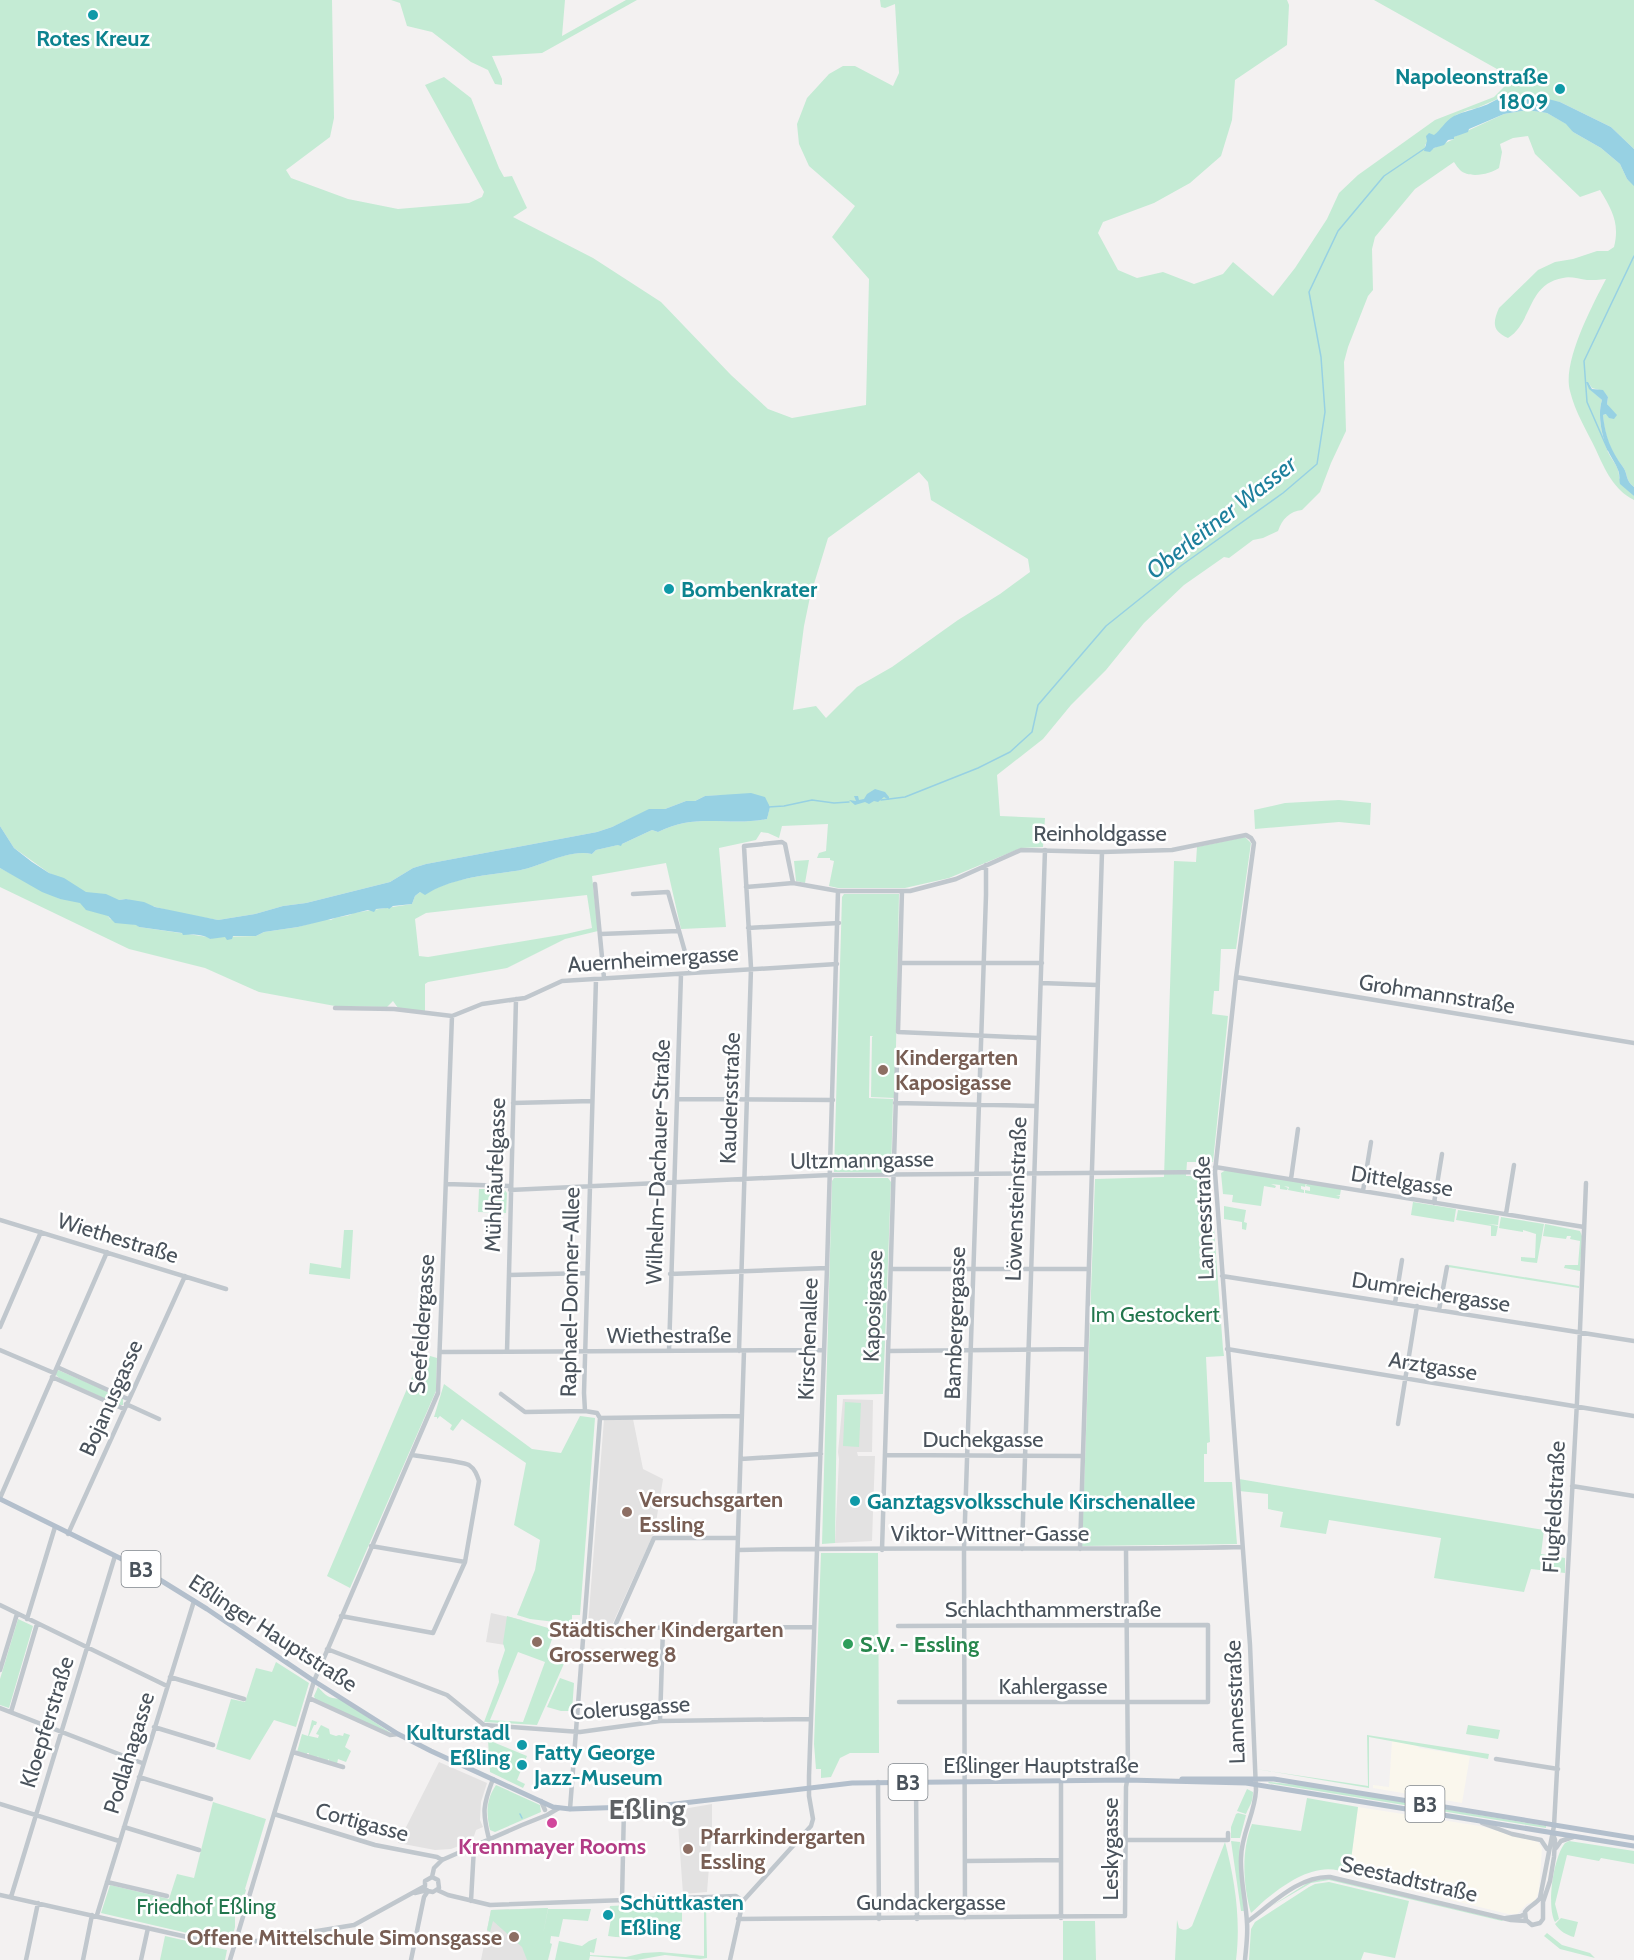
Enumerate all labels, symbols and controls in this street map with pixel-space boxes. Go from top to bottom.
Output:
marker: Rotes Kreuz [86,8,100,22]
place label: Rotes Kreuz [36,25,150,52]
place label: Napoleonstraße 1809 [1395,63,1548,115]
marker: Napoleonstraße 1809 [1553,82,1567,96]
water label: Oberleitner Wasser [1140,448,1303,585]
place label: Bombenkrater [681,576,818,603]
marker: Bombenkrater [662,582,676,596]
street label: Reinholdgasse [1033,820,1167,847]
street label: Auernheimergasse [566,940,740,978]
street label: Grohmannstraße [1357,968,1517,1020]
street label: Kaudersstraße [714,1032,746,1164]
street label: Wilhelm-Dachauer-Straße [640,1039,676,1285]
place label: Kindergarten Kaposigasse [895,1044,1018,1096]
marker: Kindergarten Kaposigasse [876,1063,890,1077]
street label: Mühlhäufelgasse [479,1097,511,1253]
street label: Löwensteinstraße [1000,1116,1032,1282]
street label: Ultzmanngasse [790,1145,934,1175]
street label: Lannesstraße [1188,1155,1220,1281]
street label: Dittelgasse [1349,1160,1455,1202]
street label: Raphael-Donner-Allee [555,1187,585,1397]
street label: Wiethestraße [54,1207,182,1269]
street label: Bambergergasse [939,1246,971,1400]
street label: Kaposigasse [858,1249,888,1363]
street label: Seefeldergasse [404,1253,440,1395]
street label: Dumreichergasse [1350,1266,1512,1318]
street label: Kirschenallee [792,1277,824,1401]
park label: Im Gestockert [1090,1301,1220,1328]
street label: Wiethestraße [607,1322,731,1349]
street label: Bojanusgasse [73,1336,149,1460]
street label: Arztgasse [1387,1346,1479,1386]
street label: Duchekgasse [922,1426,1044,1453]
street label: Flugfeldstraße [1537,1440,1571,1574]
place label: Versuchsgarten Essling [639,1486,783,1538]
place label: Ganztagsvolksschule Kirschenallee [867,1488,1195,1515]
marker: Ganztagsvolksschule Kirschenallee [848,1494,862,1508]
marker: Versuchsgarten Essling [620,1505,634,1519]
street label: Viktor-Wittner-Gasse [891,1520,1089,1547]
road number: B3 [122,1551,160,1587]
street label: Eßlinger Hauptstraße [184,1568,362,1698]
street label: Schlachthammerstraße [945,1596,1161,1623]
place label: Städtischer Kindergarten Grosserweg 8 [549,1616,784,1668]
place label: S.V. - Essling [860,1631,979,1658]
marker: Städtischer Kindergarten Grosserweg 8 [530,1635,544,1649]
marker: S.V. - Essling [841,1637,855,1651]
street label: Lannesstraße [1219,1639,1251,1765]
street label: Kloepferstraße [14,1653,80,1791]
street label: Kahlergasse [998,1673,1108,1700]
street label: Podlahagasse [98,1689,160,1817]
street label: Colerusgasse [569,1690,691,1726]
place label: Kulturstadl Eßling [406,1719,510,1771]
marker: Kulturstadl Eßling [515,1738,529,1752]
place label: Fatty George Jazz-Museum [533,1739,663,1791]
street label: Eßlinger Hauptstraße [943,1752,1139,1779]
marker: Fatty George Jazz-Museum [515,1758,529,1772]
road number: B3 [888,1764,928,1800]
road number: B3 [1406,1786,1444,1822]
district label: Eßling [609,1792,685,1826]
street label: Cortigasse [312,1797,412,1847]
street label: Leskygasse [1097,1797,1124,1901]
marker: Krennmayer Rooms [545,1816,559,1830]
place label: Pfarrkindergarten Essling [700,1823,865,1875]
place label: Krennmayer Rooms [458,1833,646,1860]
marker: Pfarrkindergarten Essling [681,1842,695,1856]
street label: Seestadtstraße [1338,1850,1480,1908]
place label: Schüttkasten Eßling [620,1889,744,1941]
street label: Gundackergasse [856,1889,1006,1916]
park label: Friedhof Eßling [136,1893,277,1920]
marker: Schüttkasten Eßling [601,1908,615,1922]
place label: Offene Mittelschule Simonsgasse [187,1924,502,1951]
marker: Offene Mittelschule Simonsgasse [507,1930,521,1944]

